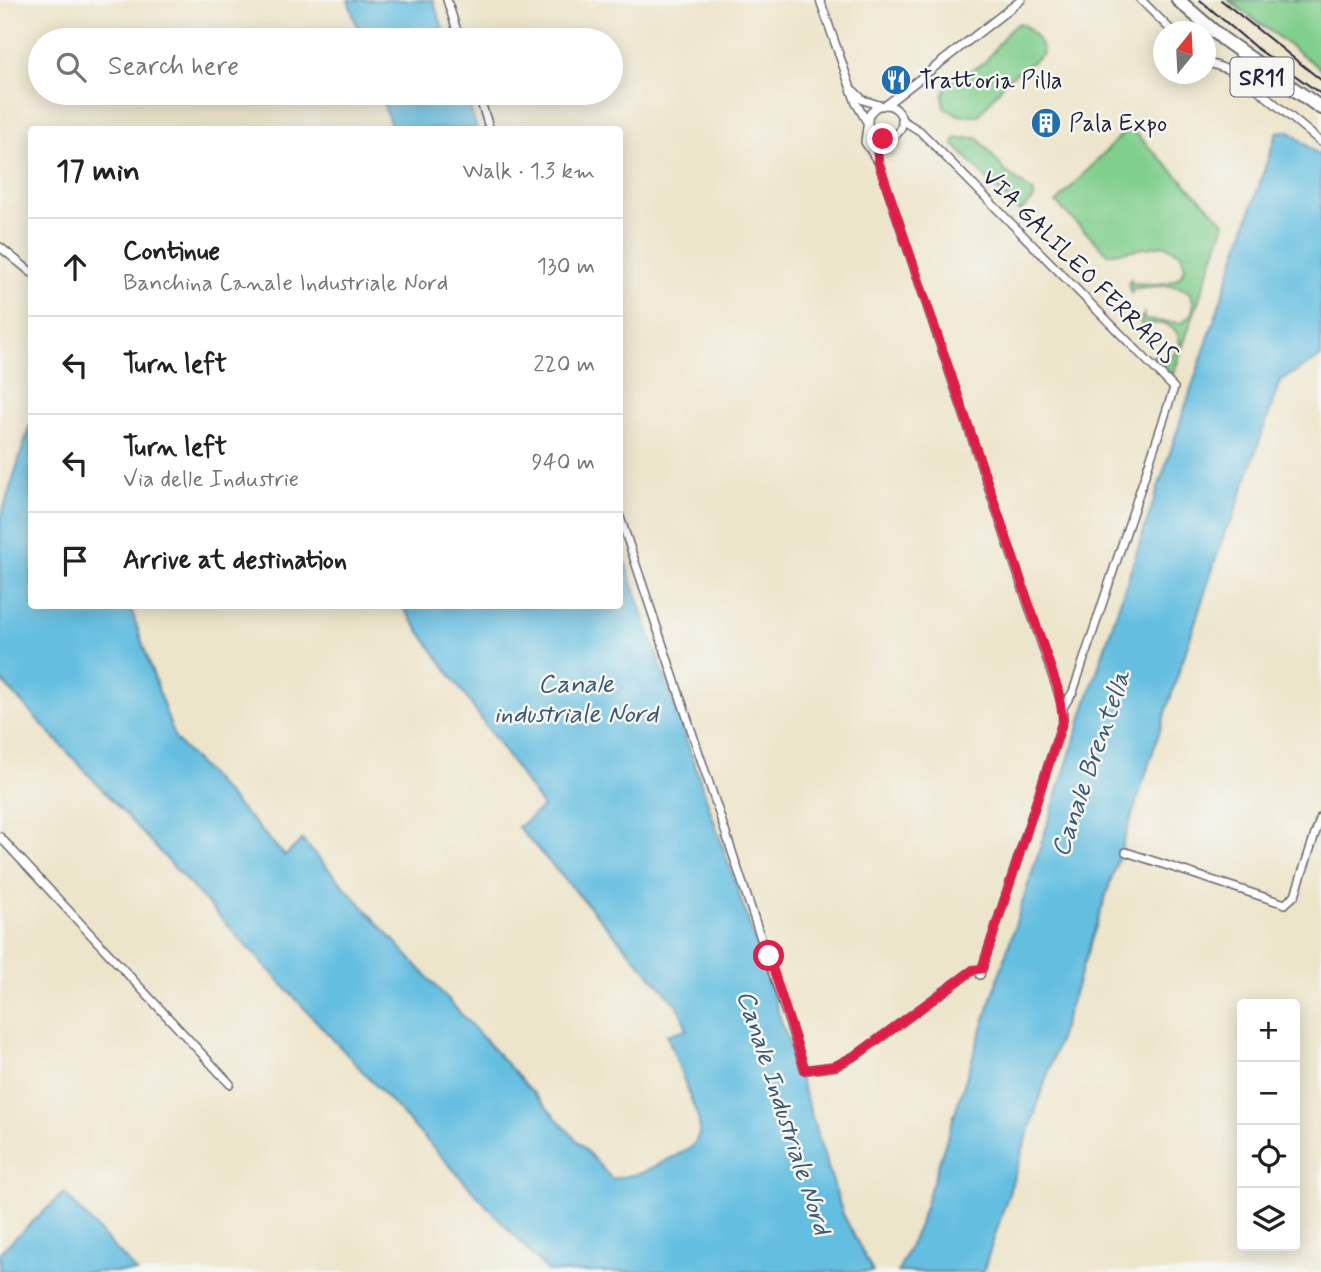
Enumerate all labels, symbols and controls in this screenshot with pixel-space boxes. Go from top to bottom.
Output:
north arrow [1153,21,1216,84]
search box [28,28,623,105]
icon: search [52,48,90,86]
text: Search here [108,50,239,84]
road number: SR11 [1230,58,1294,96]
restaurant icon: Trattoria Pilla [879,63,913,97]
place label: Trattoria Pilla [919,66,1062,97]
building icon: Pala Expo [1029,106,1063,140]
place label: Pala Expo [1069,109,1167,140]
route end [867,123,898,154]
text: 17 min [56,152,140,191]
text: Walk · 1.3 km [462,157,595,187]
street label: VIA GALILEO FERRARIS [975,163,1183,371]
text: Continue [123,235,220,269]
icon: ahead [56,248,94,286]
text: 130 m [537,252,595,282]
text: Banchina Canale Industriale Nord [123,269,448,299]
icon: left [56,346,94,384]
text: Turn left [123,348,227,382]
text: 220 m [533,350,595,380]
text: Turn left [123,431,227,465]
icon: left [56,444,94,482]
text: 940 m [531,448,595,478]
text: Via delle Industrie [123,465,299,495]
icon: arrive [56,542,94,580]
text: Arrive at destination [123,544,347,578]
water label: Canale Brentella [1044,665,1140,861]
water label: Canale industriale Nord [494,668,660,732]
route start [753,940,784,971]
water label: Canale Industriale Nord [728,986,839,1241]
map controls [1237,999,1300,1251]
button: + [1237,999,1300,1062]
button: − [1237,1062,1300,1125]
button: locate [1237,1125,1300,1188]
button: layers [1237,1188,1300,1251]

